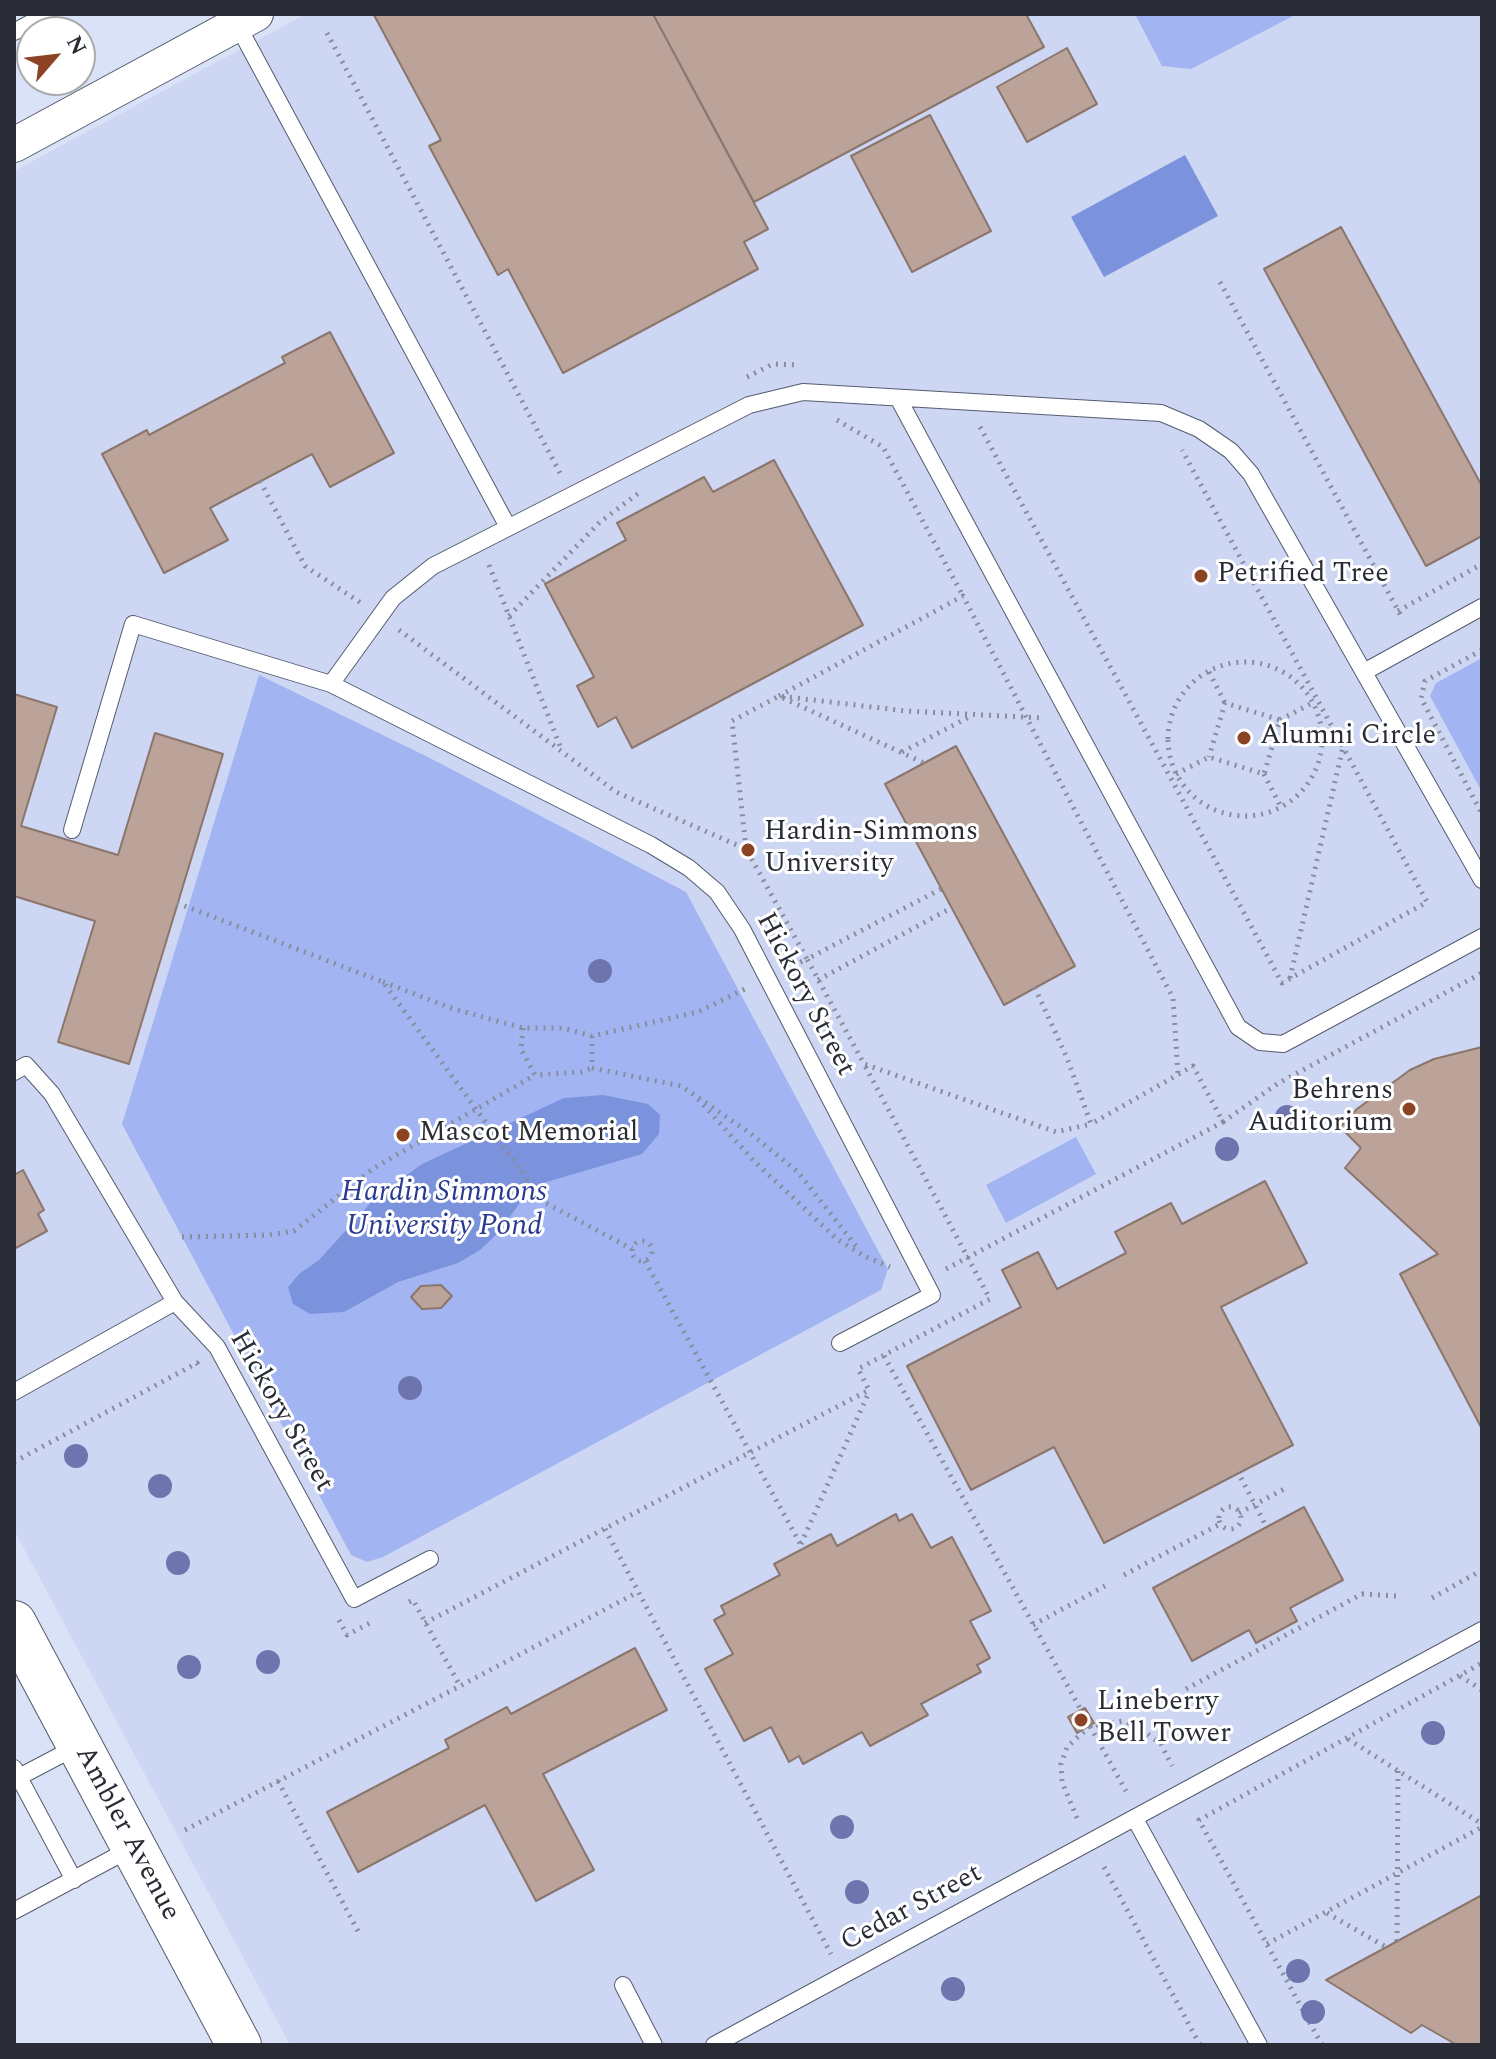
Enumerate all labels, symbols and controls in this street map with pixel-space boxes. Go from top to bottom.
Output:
north arrow [16,16,96,96]
text: N [57,30,95,61]
place label: Petrified Tree [1217,559,1389,593]
marker: Petrified Tree [1192,567,1210,585]
place label: Alumni Circle [1260,721,1436,755]
marker: Alumni Circle [1235,729,1253,747]
place label: Hardin-Simmons University [764,817,978,883]
marker: Hardin-Simmons University [739,841,757,859]
street label: Hickory Street [747,908,861,1082]
place label: Behrens Auditorium [1248,1076,1393,1142]
marker: Behrens Auditorium [1400,1100,1418,1118]
place label: Mascot Memorial [419,1118,638,1152]
marker: Mascot Memorial [394,1126,412,1144]
water label: Hardin Simmons University Pond [341,1176,547,1246]
street label: Hickory Street [220,1326,340,1498]
place label: Lineberry Bell Tower [1097,1687,1231,1753]
marker: Lineberry Bell Tower [1072,1711,1090,1729]
street label: Ambler Avenue [66,1741,186,1927]
street label: Cedar Street [836,1858,988,1960]

